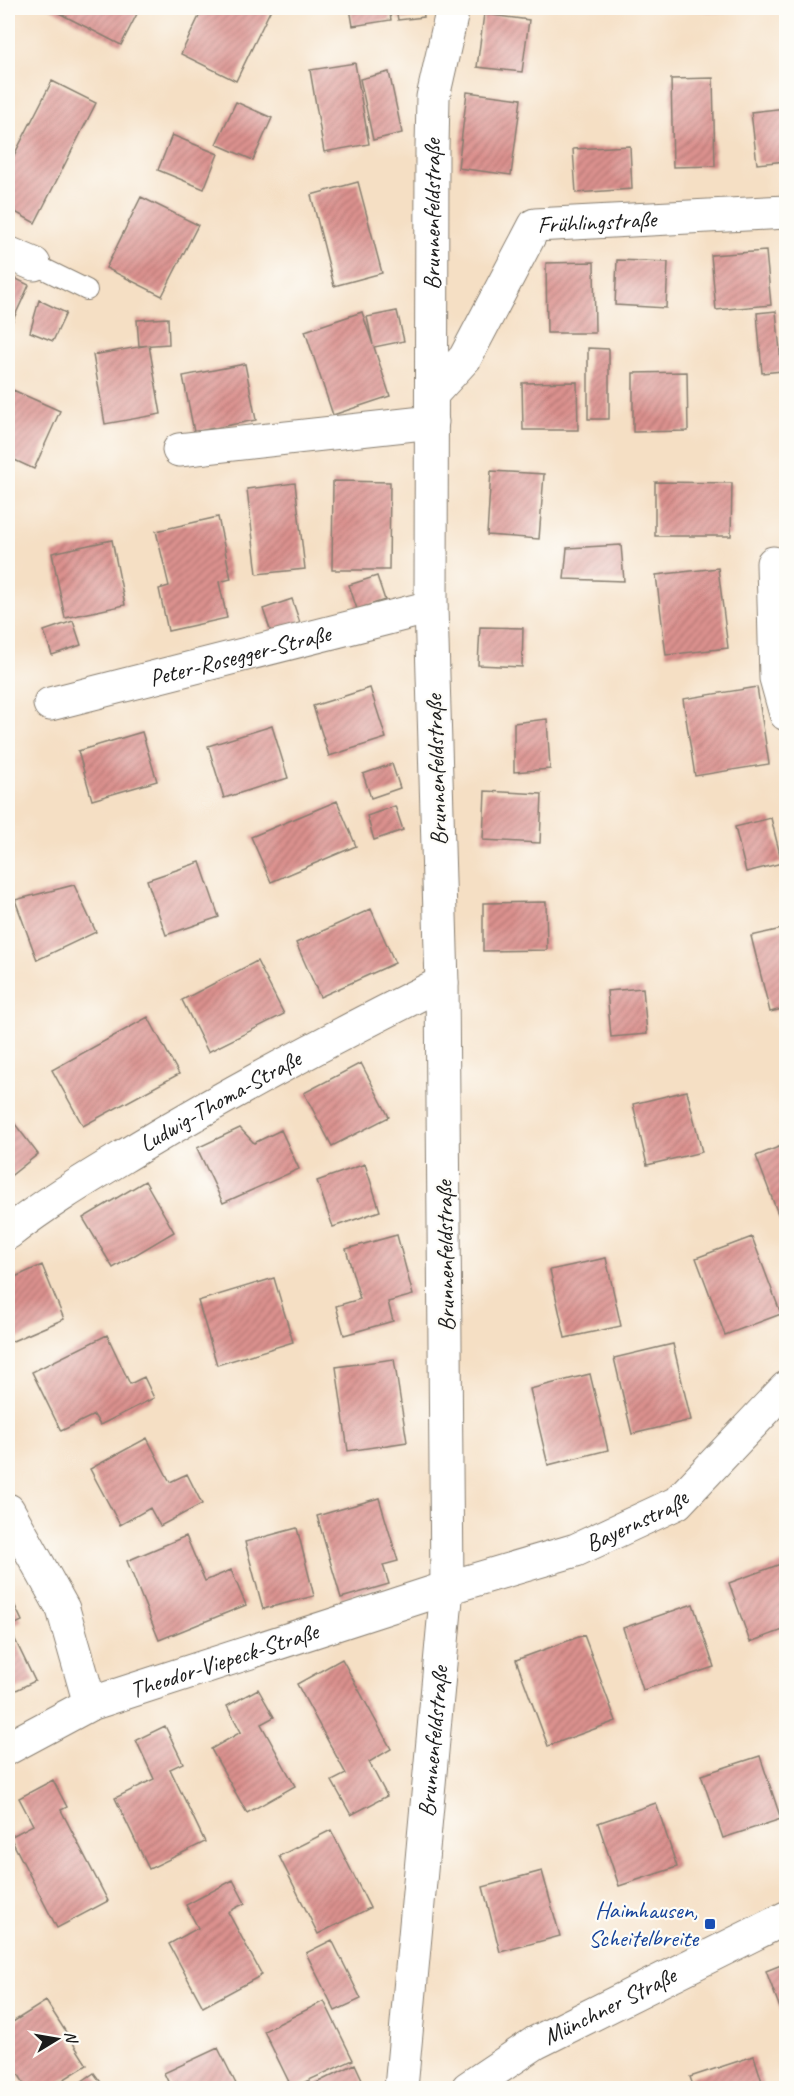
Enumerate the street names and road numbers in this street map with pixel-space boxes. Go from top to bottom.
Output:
street label: Brunnenfeldstraße [417,136,447,290]
street label: Frühlingstraße [537,204,659,240]
street label: Peter-Rosegger-Straße [146,618,336,693]
street label: Brunnenfeldstraße [418,692,454,846]
street label: Ludwig-Thoma-Straße [134,1042,308,1159]
street label: Brunnenfeldstraße [429,1178,461,1332]
street label: Bayernstraße [581,1483,697,1558]
street label: Theodor-Viepeck-Straße [126,1615,324,1705]
street label: Brunnenfeldstraße [411,1663,455,1818]
street label: Münchner Straße [538,1959,683,2052]

